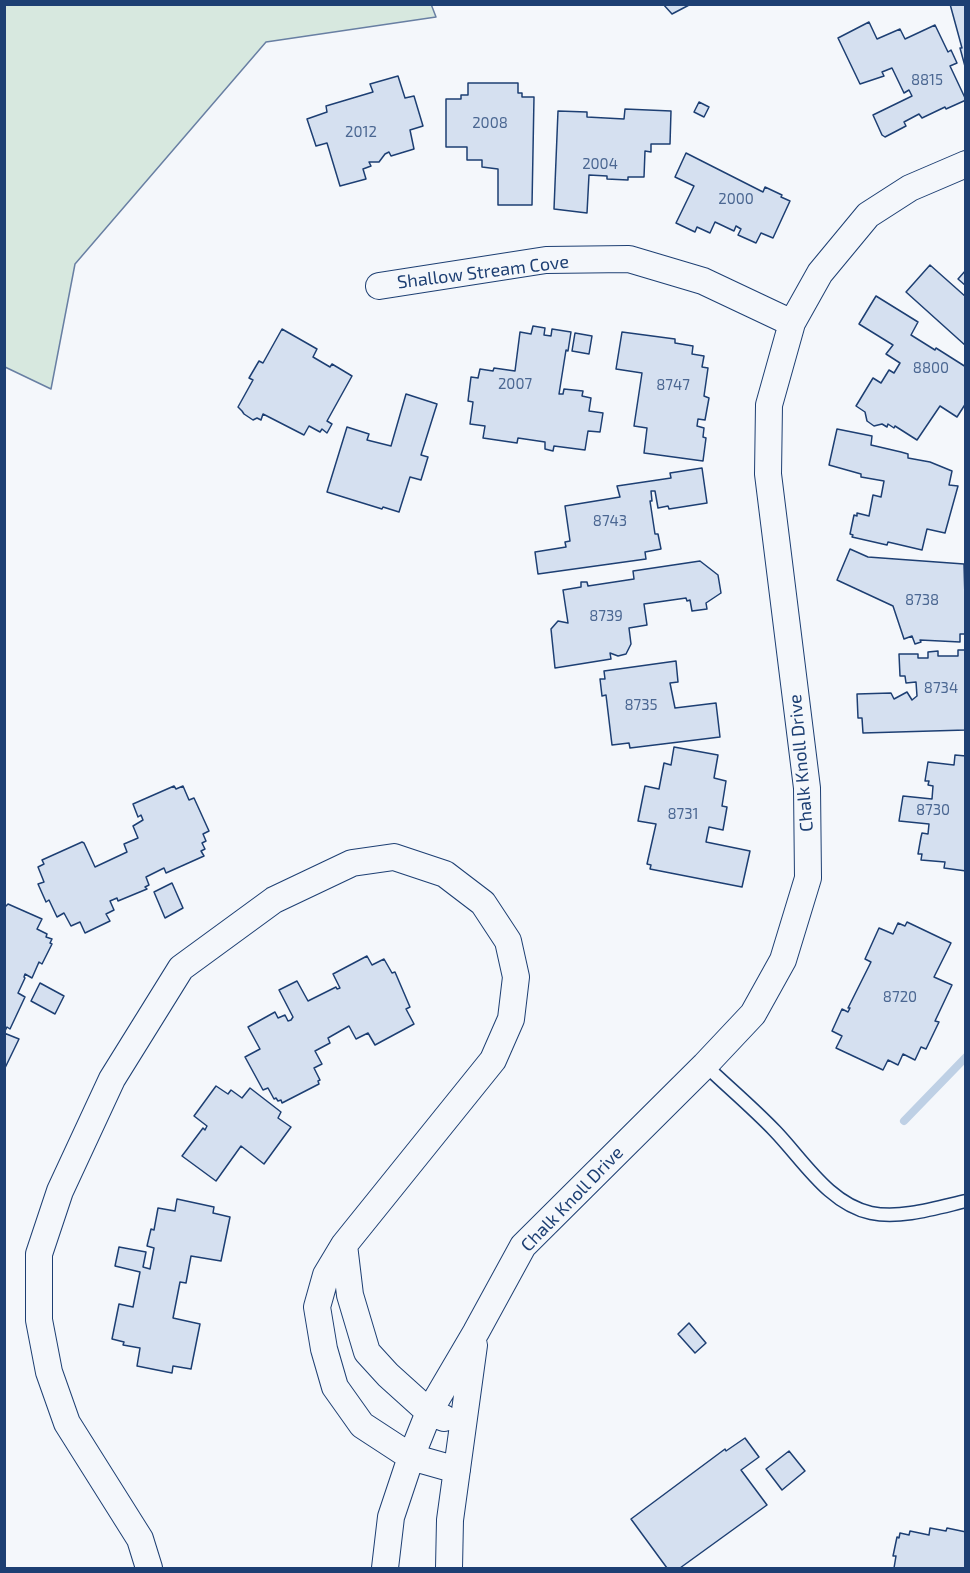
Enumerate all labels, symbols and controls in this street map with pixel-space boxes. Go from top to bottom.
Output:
house number: 8815 [911,71,943,89]
house number: 2008 [472,114,508,132]
house number: 2012 [345,123,377,141]
house number: 2004 [582,155,618,173]
house number: 2000 [718,190,754,208]
street label: Shallow Stream Cove [396,251,570,293]
house number: 8800 [913,359,949,377]
house number: 2007 [498,375,532,393]
house number: 8747 [656,376,690,394]
house number: 8743 [593,512,627,530]
house number: 8738 [905,591,939,609]
house number: 8739 [589,607,623,625]
house number: 8734 [924,679,958,697]
street label: Chalk Knoll Drive [784,693,818,833]
house number: 8735 [624,696,658,714]
house number: 8730 [916,801,950,819]
house number: 8731 [667,805,699,823]
house number: 8720 [883,988,917,1006]
street label: Chalk Knoll Drive [516,1142,628,1256]

